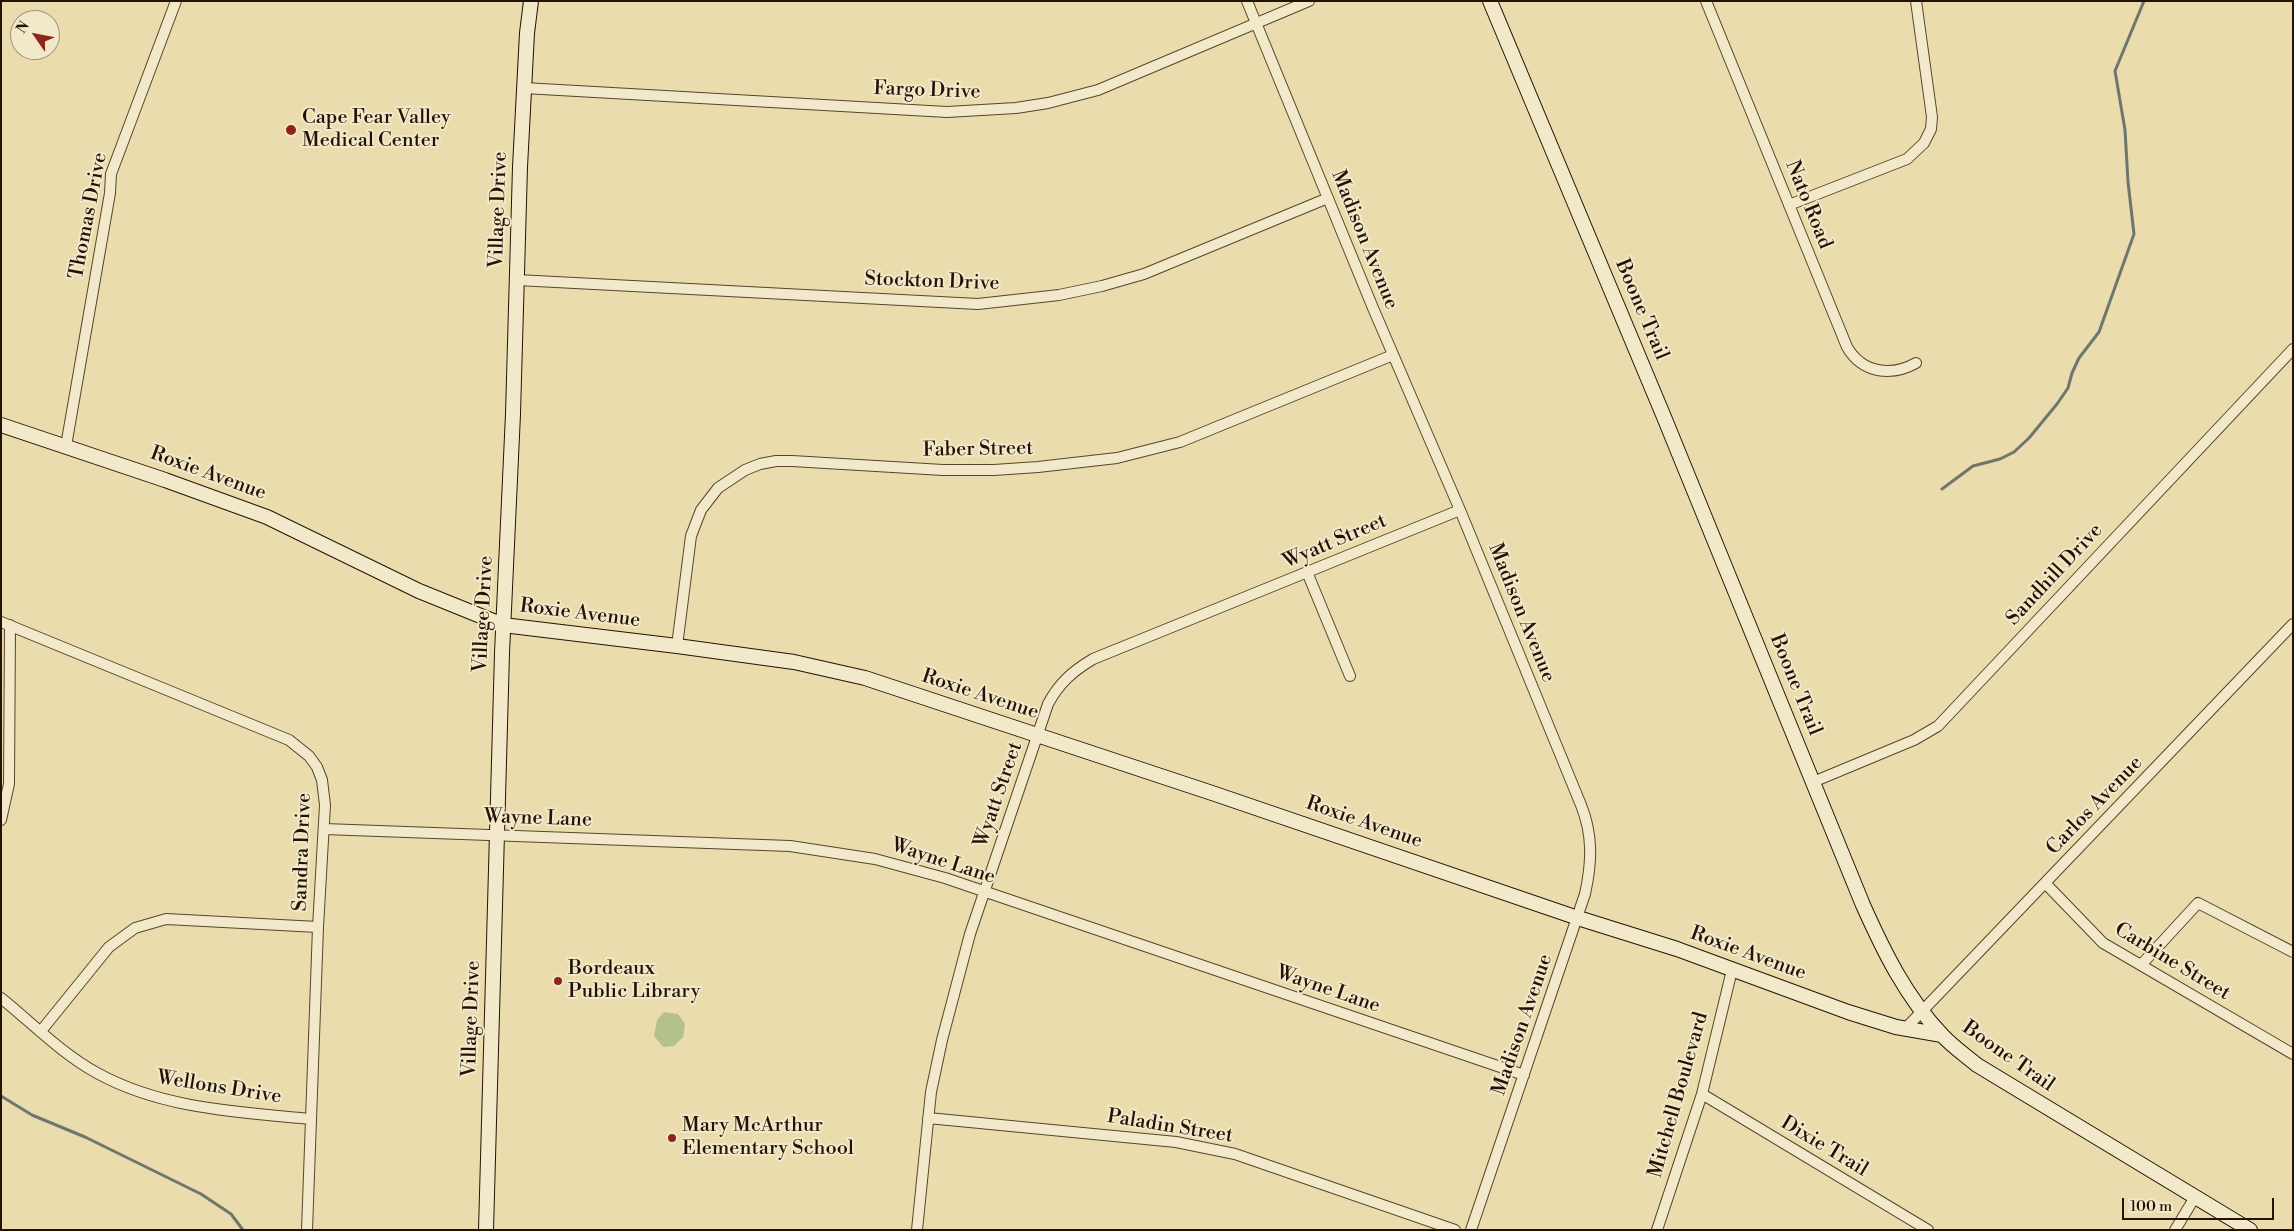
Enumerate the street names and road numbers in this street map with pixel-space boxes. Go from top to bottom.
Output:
street label: Fargo Drive [873,77,981,105]
street label: Thomas Drive [65,151,113,281]
street label: Village Drive [485,151,513,269]
street label: Nato Road [1779,157,1837,253]
street label: Madison Avenue [1325,167,1403,313]
street label: Boone Trail [1609,256,1673,364]
street label: Stockton Drive [864,268,1000,296]
street label: Faber Street [923,437,1033,463]
street label: Roxie Avenue [147,442,269,506]
street label: Wyatt Street [1280,509,1390,575]
street label: Sandhill Drive [2002,519,2108,631]
street label: Madison Avenue [1482,540,1560,686]
street label: Village Drive [469,555,499,673]
street label: Roxie Avenue [518,595,642,633]
street label: Boone Trail [1764,631,1826,739]
street label: Roxie Avenue [919,665,1041,725]
street label: Wyatt Street [970,739,1028,851]
street label: Carlos Avenue [2042,752,2148,860]
street label: Sandra Drive [289,792,317,912]
street label: Roxie Avenue [1303,792,1425,854]
street label: Wayne Lane [484,805,592,833]
street label: Wayne Lane [888,834,998,890]
street label: Carbine Street [2110,918,2234,1006]
street label: Roxie Avenue [1687,922,1809,986]
street label: Madison Avenue [1488,951,1558,1099]
street label: Village Drive [458,960,486,1078]
street label: Wayne Lane [1273,961,1383,1019]
street label: Mitchell Boulevard [1644,1009,1714,1181]
street label: Boone Trail [1957,1016,2059,1098]
street label: Wellons Drive [155,1066,283,1110]
street label: Paladin Street [1105,1105,1235,1149]
street label: Dixie Trail [1776,1112,1872,1182]

